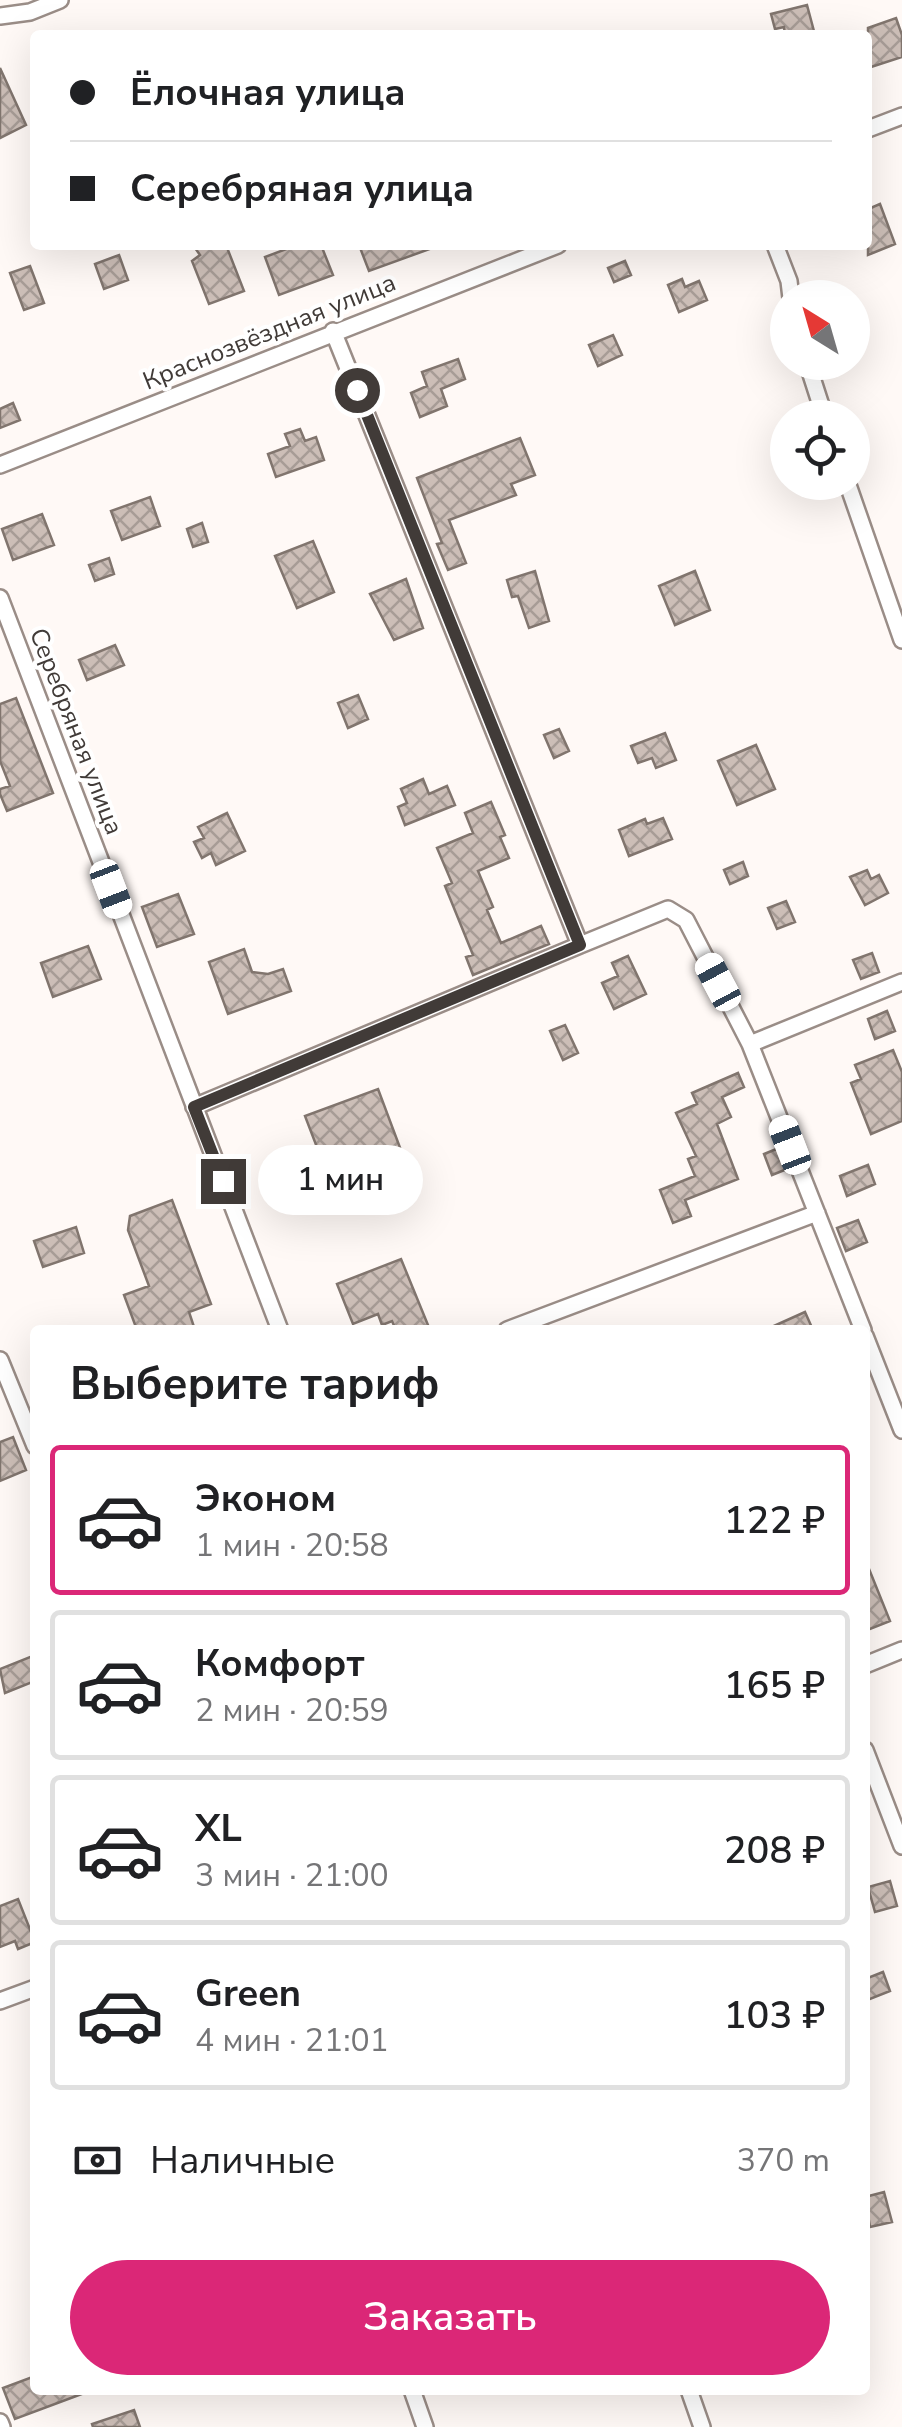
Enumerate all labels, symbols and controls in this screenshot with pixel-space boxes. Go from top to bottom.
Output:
text: Ёлочная улица [130,67,406,118]
text: Серебряная улица [130,163,474,214]
street label: Краснозвёздная улица [138,266,401,398]
north arrow [770,280,870,380]
map controls [770,280,870,500]
route start [335,368,380,413]
button: locate [770,400,870,500]
street label: Серебряная улица [21,623,131,840]
car [86,856,136,922]
car [691,948,745,1016]
car [765,1112,815,1178]
callout: 1 мин [258,1146,423,1216]
text: 1 мин [297,1158,384,1201]
route end [201,1159,246,1204]
text: Выберите тариф [70,1354,440,1415]
text: Эконом [195,1473,336,1524]
icon: car [75,1475,165,1565]
text: 122 ₽ [724,1495,825,1546]
text: 1 мин · 20:58 [195,1524,389,1567]
text: Комфорт [195,1638,364,1689]
icon: car [75,1640,165,1730]
text: 165 ₽ [724,1660,825,1711]
text: 2 мин · 20:59 [195,1689,389,1732]
text: XL [195,1803,242,1854]
icon: car [75,1805,165,1895]
text: 208 ₽ [724,1825,825,1876]
text: 3 мин · 21:00 [195,1854,389,1897]
text: Green [195,1968,301,2019]
icon: car [75,1970,165,2060]
text: 103 ₽ [724,1990,825,2041]
text: 4 мин · 21:01 [195,2019,389,2062]
icon: cash [70,2133,125,2188]
text: Наличные [150,2135,335,2186]
text: 370 m [737,2139,830,2182]
button: Заказать [70,2260,830,2375]

